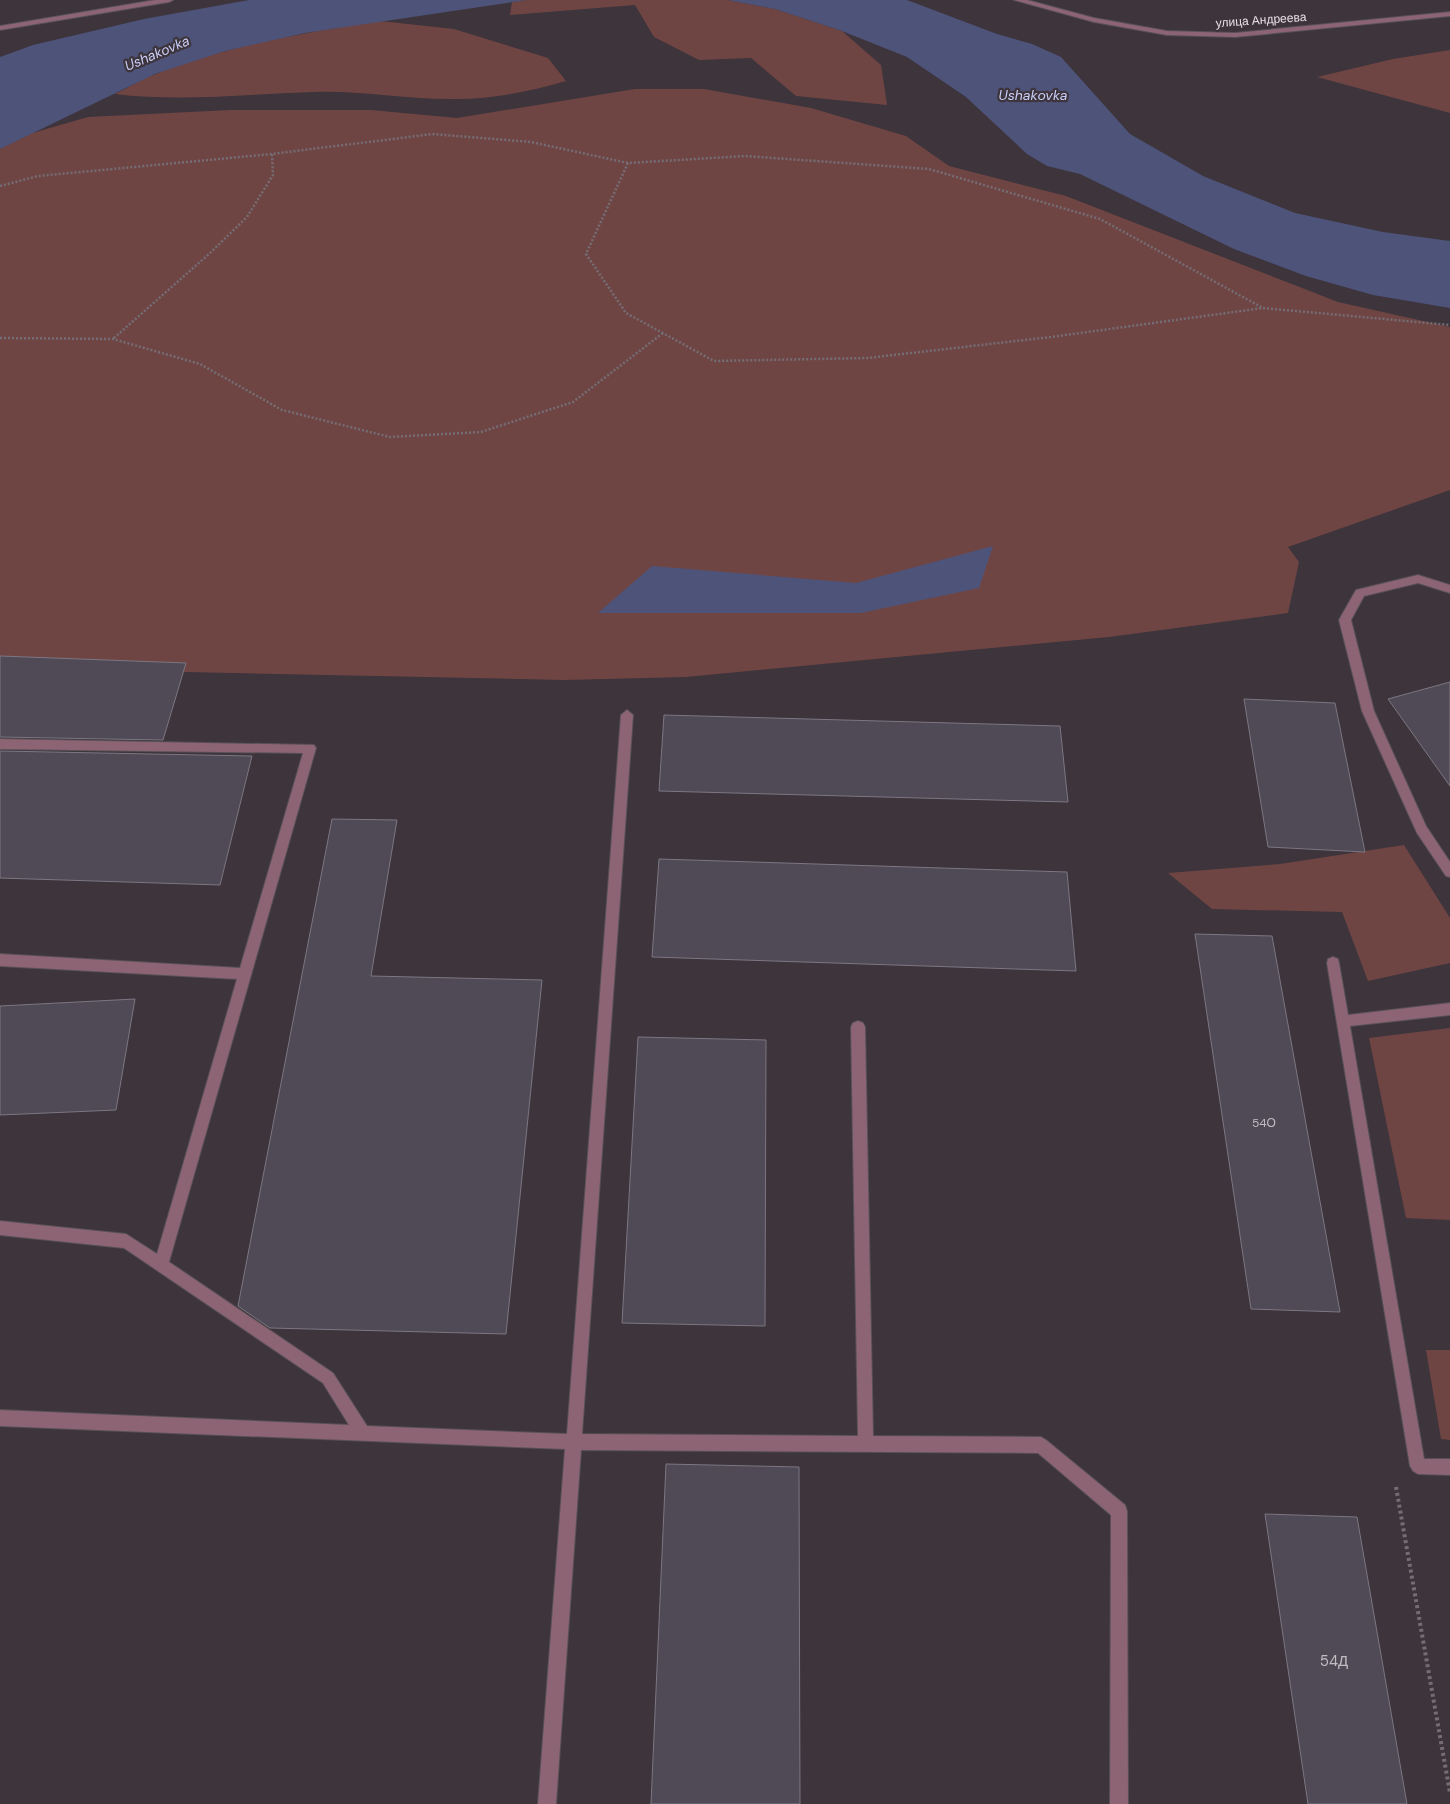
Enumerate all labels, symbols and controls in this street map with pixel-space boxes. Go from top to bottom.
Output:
street label: улица Андреева [1215,9,1307,31]
water label: Ushakovka [122,31,192,75]
water label: Ushakovka [999,86,1068,104]
house number: 54О [1252,1115,1276,1131]
house number: 54Д [1320,1651,1348,1671]

